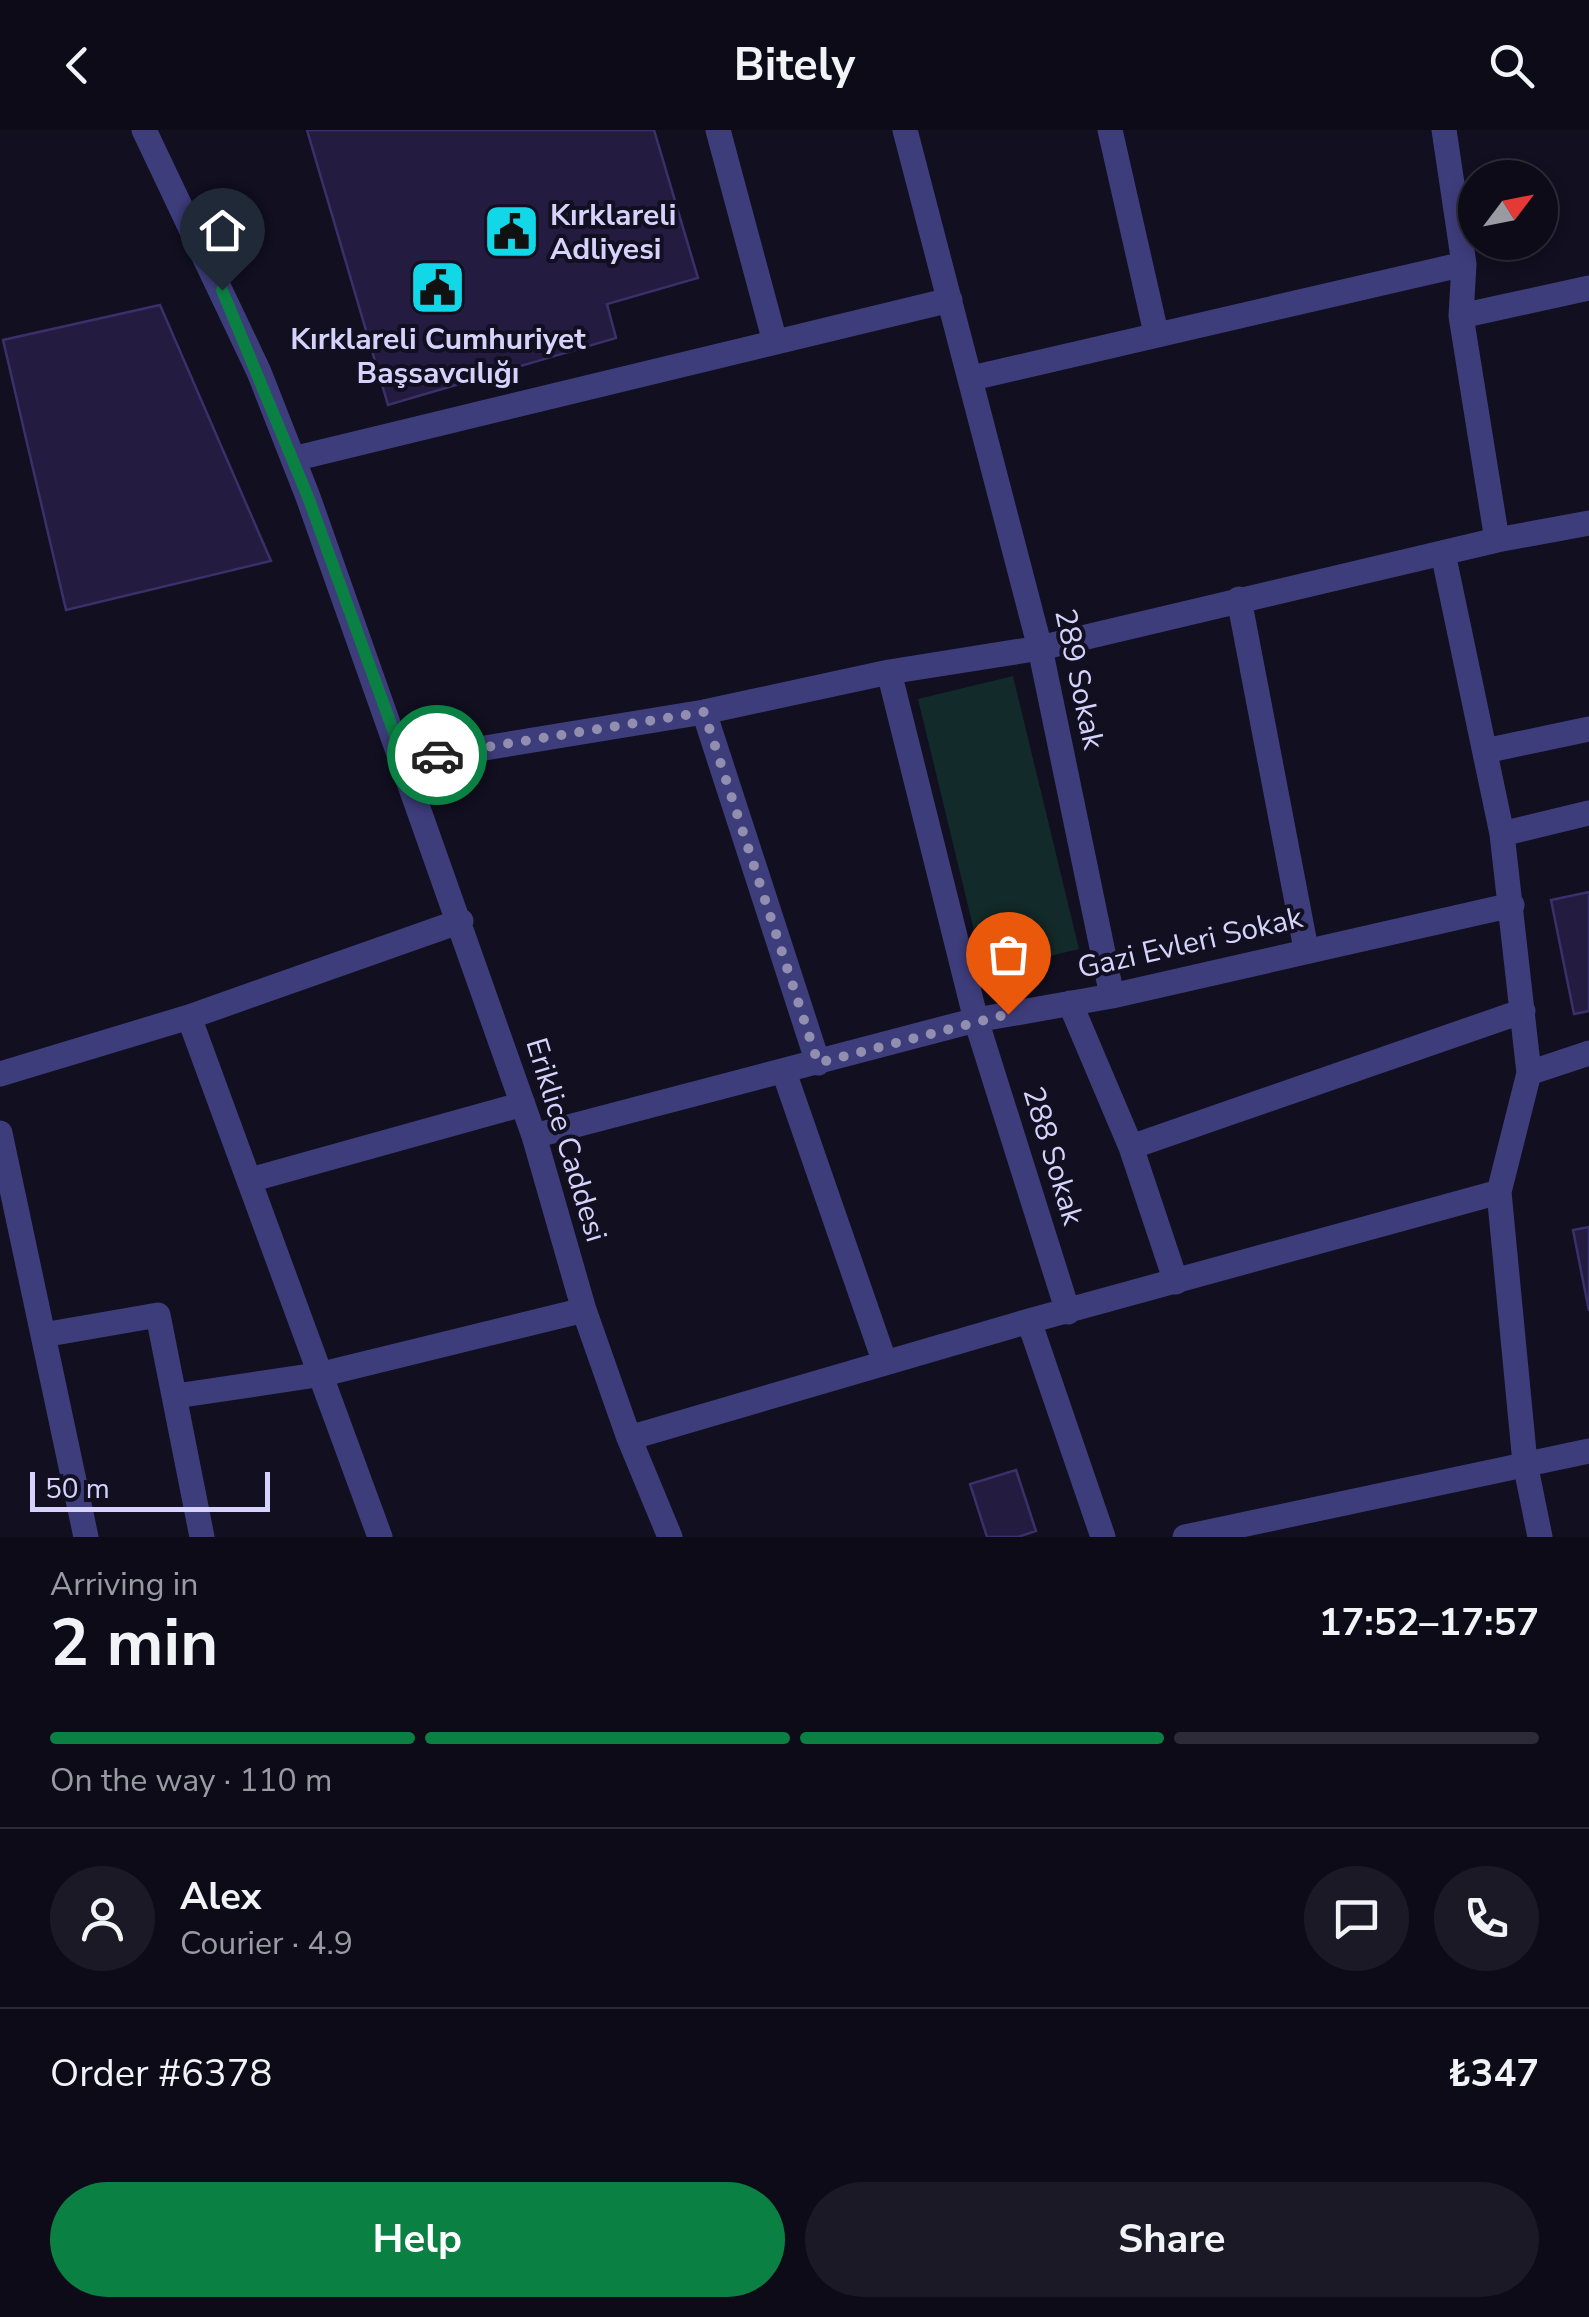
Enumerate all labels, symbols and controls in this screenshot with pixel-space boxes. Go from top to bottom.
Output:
text: Bitely [734,35,855,96]
icon: back [50,38,105,93]
icon: search [1484,38,1539,93]
north arrow [1458,160,1558,260]
map controls [1458,160,1558,260]
pin [180,188,265,291]
place label: Kırklareli Adliyesi [550,195,676,270]
public building icon: Kırklareli Adliyesi [481,202,541,262]
icon: home [195,203,250,258]
public building icon: Kırklareli Cumhuriyet Başsavcılığı [408,257,468,317]
place label: Kırklareli Cumhuriyet Başsavcılığı [290,319,586,394]
street label: 289 Sokak [1044,605,1114,754]
courier [387,705,487,805]
icon: car [410,728,465,783]
street label: Gazi Evleri Sokak [1073,897,1308,989]
pin [966,912,1051,1015]
icon: bag [981,927,1036,982]
street label: Eriklice Caddesi [516,1033,616,1247]
street label: 288 Sokak [1013,1082,1094,1231]
scale bar [30,1467,270,1512]
text: 50 m [45,1470,110,1508]
text: Arriving in [50,1563,198,1606]
text: 17:52–17:57 [1319,1597,1539,1648]
text: 2 min [50,1599,218,1688]
text: On the way · 110 m [50,1759,332,1802]
button: person [50,1866,155,1971]
button: chat [1304,1866,1409,1971]
button: phone [1434,1866,1539,1971]
text: Alex [180,1871,261,1922]
text: Courier · 4.9 [180,1922,353,1965]
text: Order #6378 [50,2048,272,2099]
text: ₺347 [1448,2048,1539,2099]
button: Help [50,2182,785,2297]
button: Share [805,2182,1539,2297]

